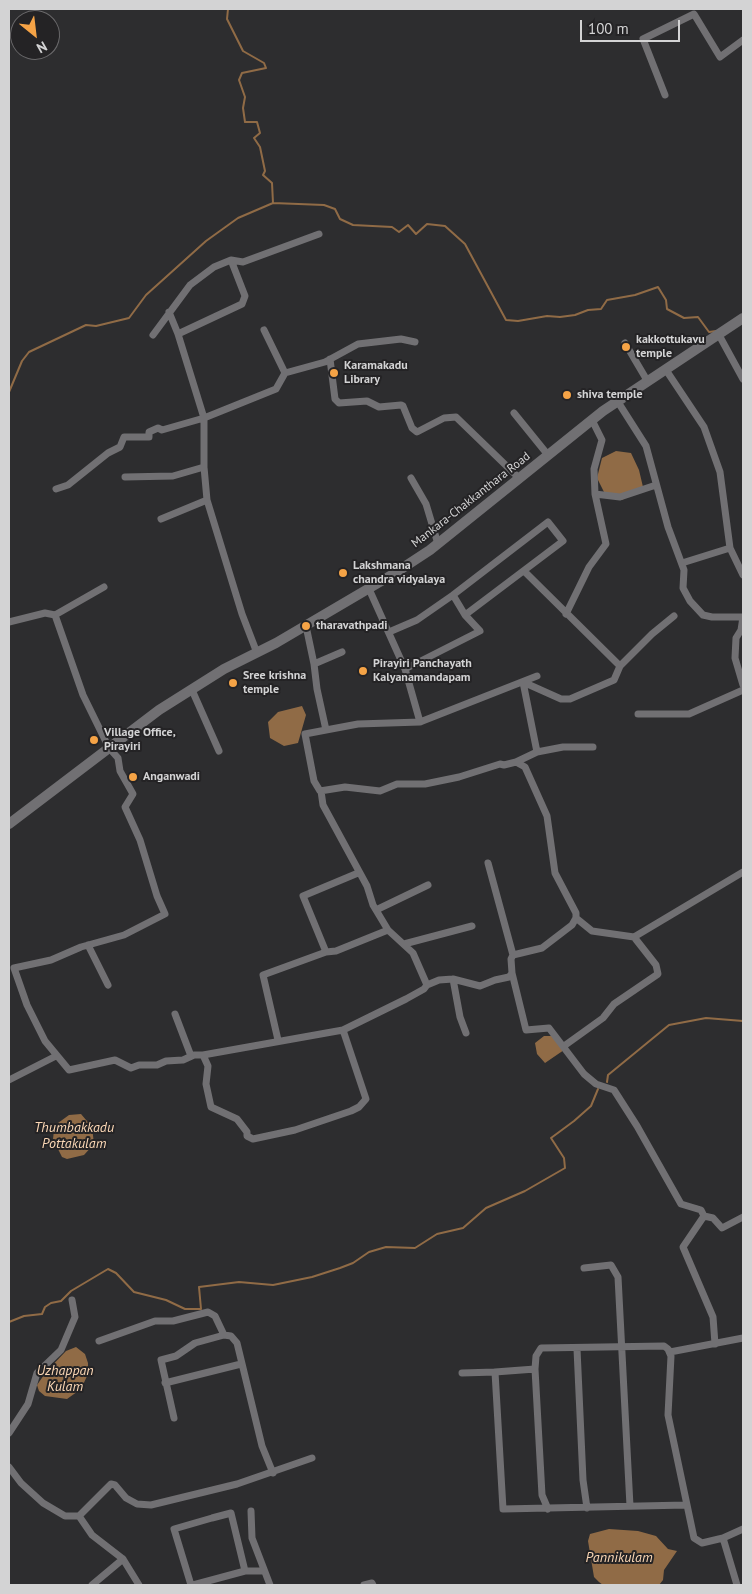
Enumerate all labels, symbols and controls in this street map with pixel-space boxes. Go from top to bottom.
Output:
north arrow [10,10,60,60]
scale bar [582,10,682,42]
text: 100 m [588,19,629,38]
text: N [33,37,50,57]
place label: kakkottukavu temple [636,333,705,361]
marker: kakkottukavu temple [620,341,632,353]
place label: Karamakadu Library [344,359,408,387]
marker: Karamakadu Library [328,367,340,379]
place label: shiva temple [577,388,643,402]
marker: shiva temple [561,389,573,401]
street label: Mankara-Chakkanthara Road [409,449,533,551]
place label: Lakshmana chandra vidyalaya [353,559,445,587]
marker: Lakshmana chandra vidyalaya [337,567,349,579]
place label: tharavathpadi [316,619,387,633]
marker: tharavathpadi [300,620,312,632]
place label: Pirayiri Panchayath Kalyanamandapam [373,657,472,685]
marker: Pirayiri Panchayath Kalyanamandapam [357,665,369,677]
place label: Sree krishna temple [243,669,306,697]
marker: Sree krishna temple [227,677,239,689]
place label: Village Office, Pirayiri [104,726,176,754]
marker: Village Office, Pirayiri [88,734,100,746]
place label: Anganwadi [143,770,200,784]
marker: Anganwadi [127,771,139,783]
water label: Thumbakkadu Pottakulam [34,1120,114,1152]
water label: Uzhappan Kulam [36,1363,94,1395]
water label: Pannikulam [585,1550,653,1566]

